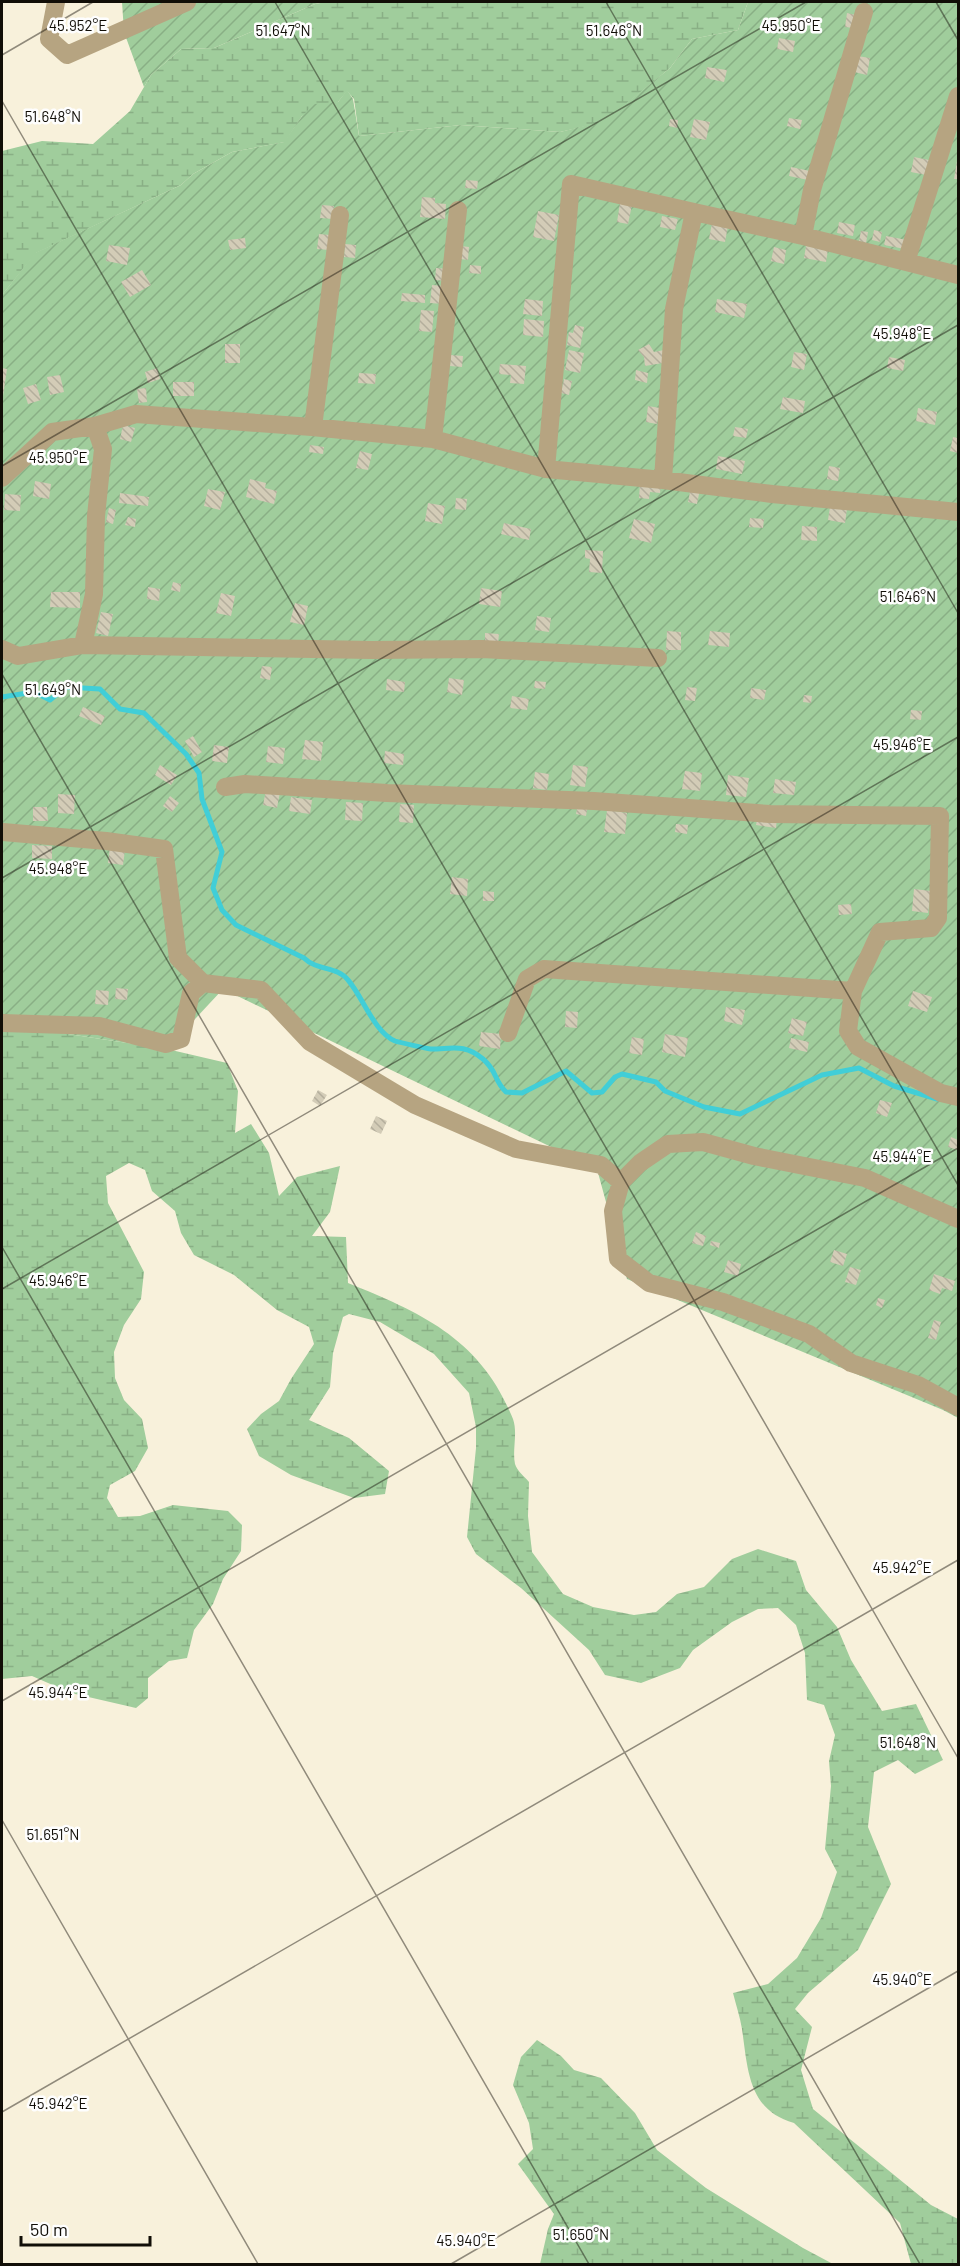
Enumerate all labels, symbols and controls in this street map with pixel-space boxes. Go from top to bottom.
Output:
text: 45.952°E [49,16,107,34]
text: 45.950°E [762,16,820,34]
text: 51.647°N [255,21,311,39]
text: 51.646°N [586,21,642,39]
text: 51.648°N [25,107,81,125]
text: 45.948°E [873,324,931,342]
text: 45.950°E [29,448,87,466]
text: 51.646°N [880,587,936,605]
text: 51.649°N [25,680,81,698]
text: 45.946°E [873,735,931,753]
text: 45.948°E [29,859,87,877]
text: 45.944°E [872,1147,932,1165]
text: 45.946°E [29,1271,87,1289]
text: 45.942°E [872,1558,932,1576]
text: 45.944°E [28,1683,88,1701]
text: 51.648°N [880,1733,936,1751]
text: 51.651°N [27,1825,79,1843]
text: 45.940°E [872,1970,932,1988]
text: 45.942°E [28,2094,88,2112]
scale bar [21,2209,150,2247]
text: 50 m [30,2218,68,2240]
text: 51.650°N [553,2225,609,2243]
text: 45.940°E [436,2231,496,2249]

